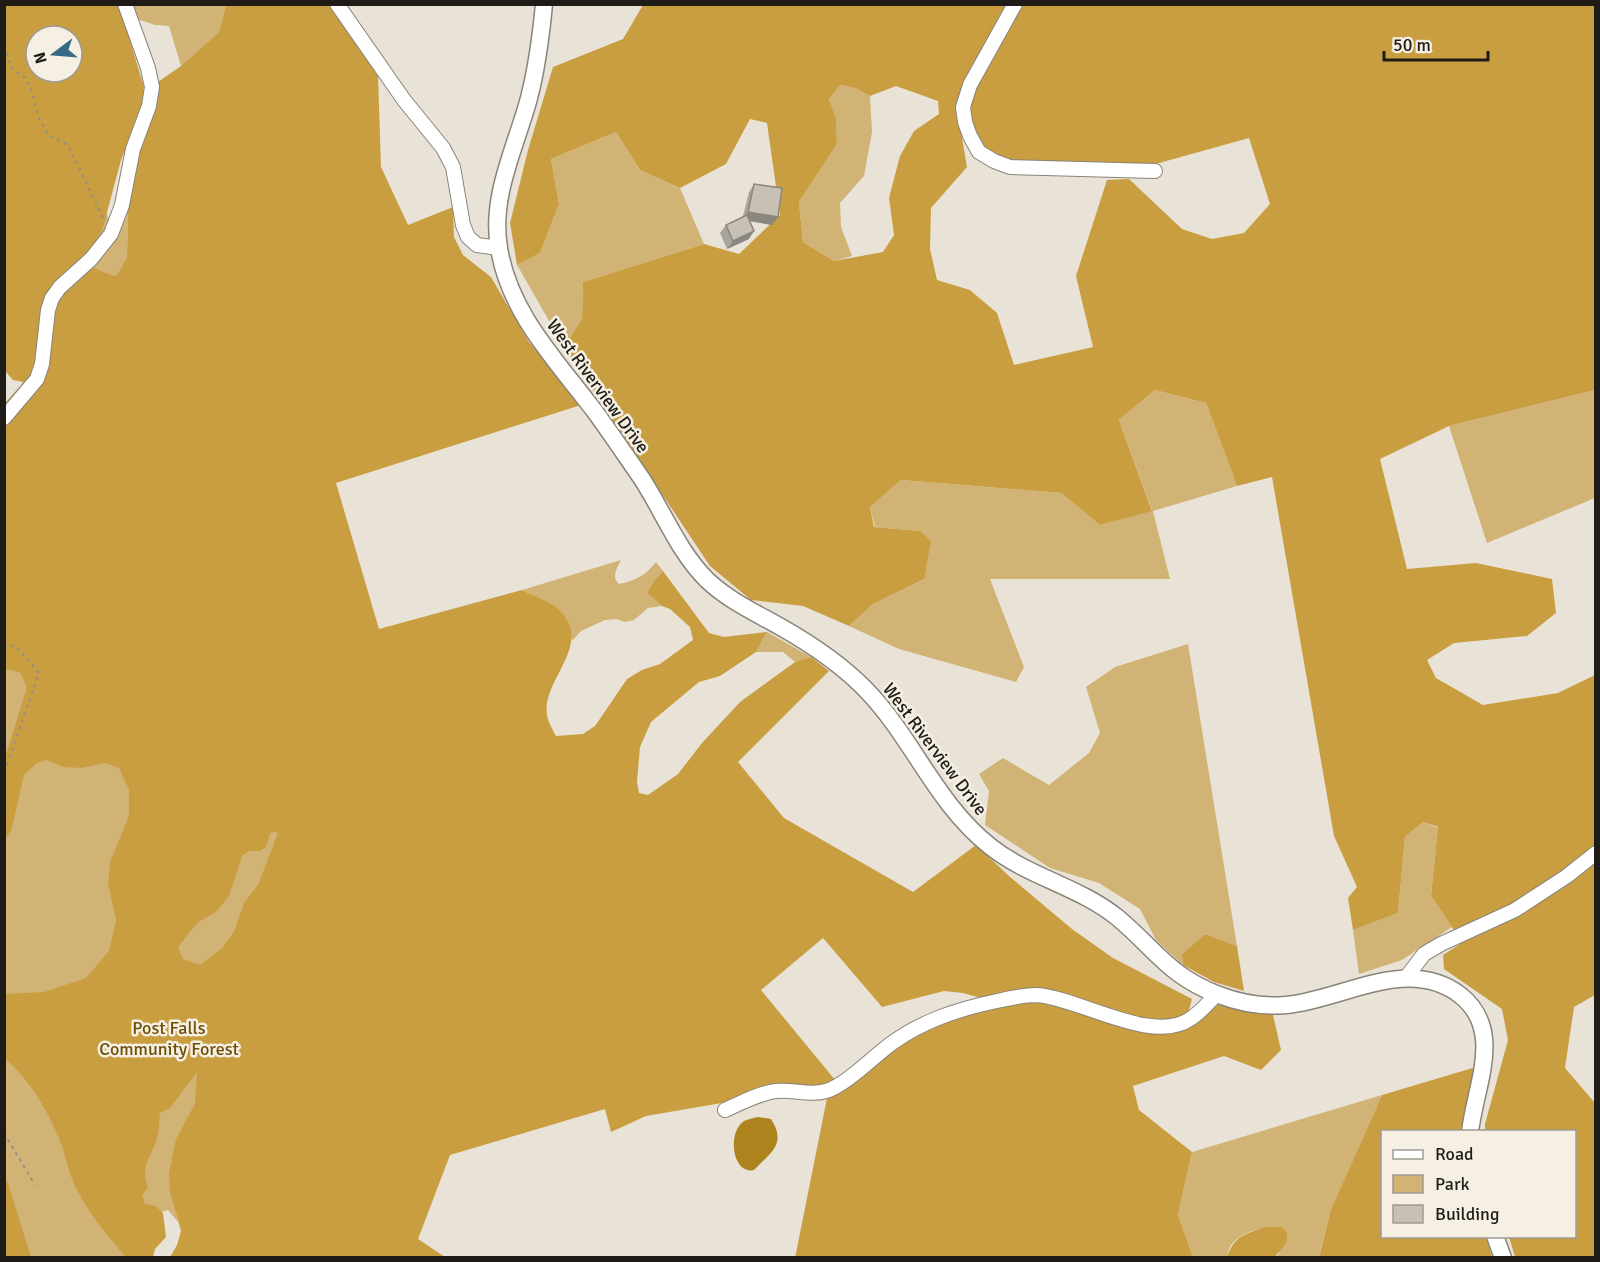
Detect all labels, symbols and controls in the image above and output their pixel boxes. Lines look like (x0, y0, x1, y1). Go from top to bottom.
north arrow (24, 24, 84, 84)
scale bar (1384, 24, 1488, 62)
text: 50 m (1393, 34, 1431, 56)
text: N (29, 50, 52, 66)
street label: West Riverview Drive (542, 315, 654, 457)
street label: West Riverview Drive (878, 678, 992, 820)
park label: Post Falls Community Forest (99, 1017, 239, 1060)
legend (1381, 1130, 1576, 1238)
text: Road (1435, 1143, 1474, 1165)
text: Park (1435, 1173, 1470, 1195)
text: Building (1435, 1203, 1499, 1225)

